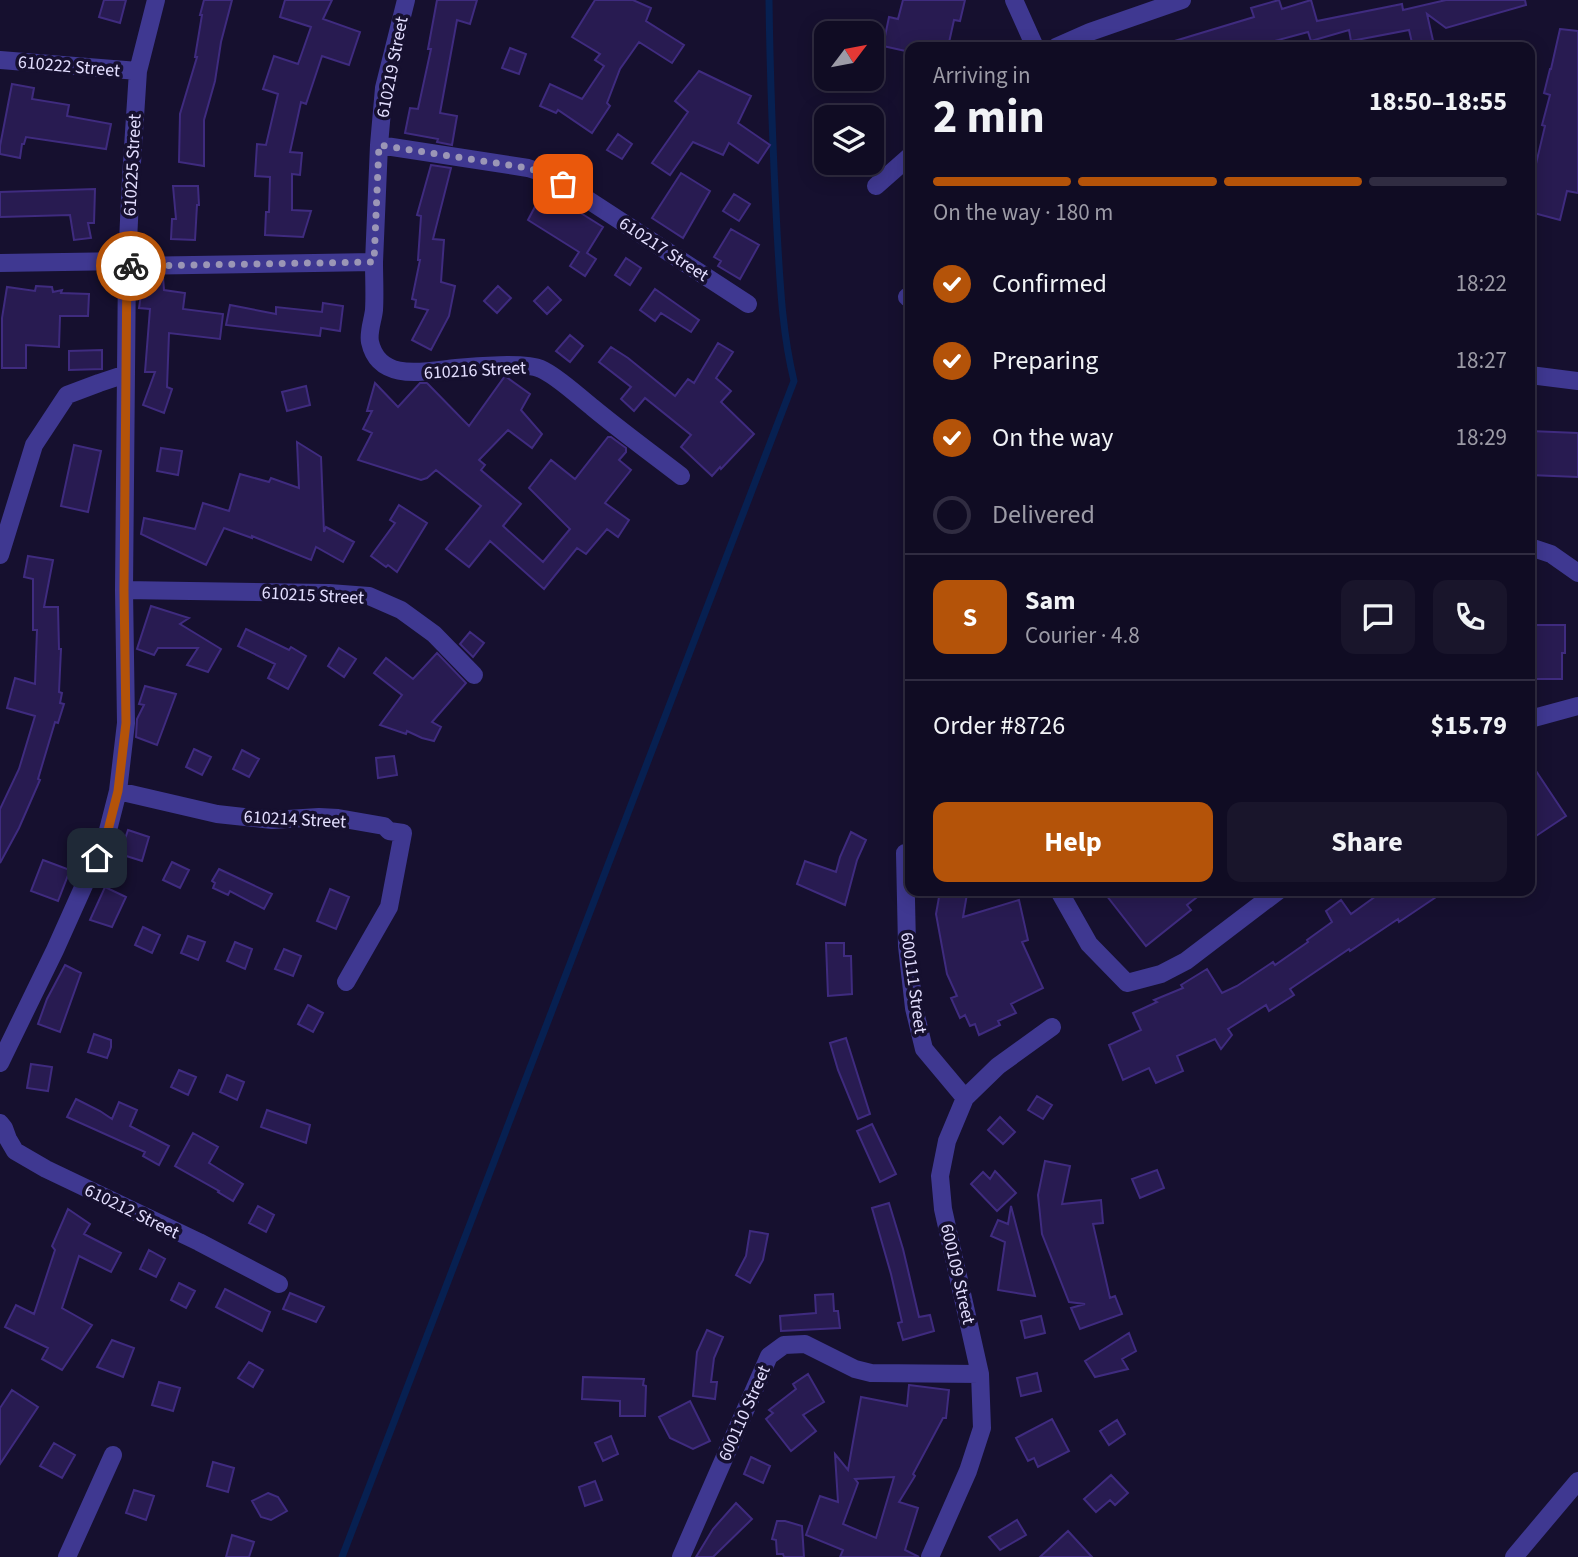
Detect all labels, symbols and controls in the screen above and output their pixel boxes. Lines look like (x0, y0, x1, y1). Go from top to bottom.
street label: 610219 Street (370, 14, 415, 120)
north arrow (814, 21, 884, 91)
map controls (814, 21, 884, 175)
street label: 610222 Street (17, 50, 121, 83)
text: Arriving in (933, 59, 1031, 92)
text: 18:50–18:55 (1369, 83, 1507, 120)
text: 2 min (933, 85, 1045, 150)
button: layers (814, 105, 884, 175)
street label: 610225 Street (117, 113, 148, 217)
pin (533, 154, 593, 214)
icon: bag (544, 165, 582, 203)
text: On the way · 180 m (933, 196, 1113, 229)
street label: 610217 Street (614, 211, 713, 288)
courier (96, 231, 166, 301)
icon: bike (112, 247, 150, 285)
icon: check (933, 265, 971, 303)
text: Confirmed (992, 265, 1107, 302)
text: 18:22 (1456, 267, 1507, 300)
icon: check (933, 342, 971, 380)
text: Preparing (992, 342, 1098, 379)
text: 18:27 (1456, 344, 1507, 377)
street label: 610216 Street (423, 355, 527, 386)
icon: check (933, 419, 971, 457)
text: On the way (992, 419, 1113, 456)
text: 18:29 (1456, 421, 1507, 454)
text: Delivered (992, 496, 1095, 533)
street label: 610215 Street (261, 580, 365, 611)
button: chat (1341, 580, 1415, 654)
button: phone (1433, 580, 1507, 654)
text: Sam (1025, 582, 1075, 619)
text: S (963, 599, 977, 636)
text: Courier · 4.8 (1025, 619, 1140, 652)
text: Order #8726 (933, 707, 1065, 744)
text: $15.79 (1431, 707, 1507, 744)
button: Help (933, 802, 1213, 882)
button: Share (1227, 802, 1507, 882)
street label: 610214 Street (243, 804, 347, 835)
pin (67, 828, 127, 888)
icon: home (78, 839, 116, 877)
street label: 600111 Street (894, 931, 933, 1035)
street label: 610212 Street (80, 1178, 183, 1245)
street label: 600109 Street (934, 1221, 981, 1327)
street label: 600110 Street (712, 1361, 777, 1465)

